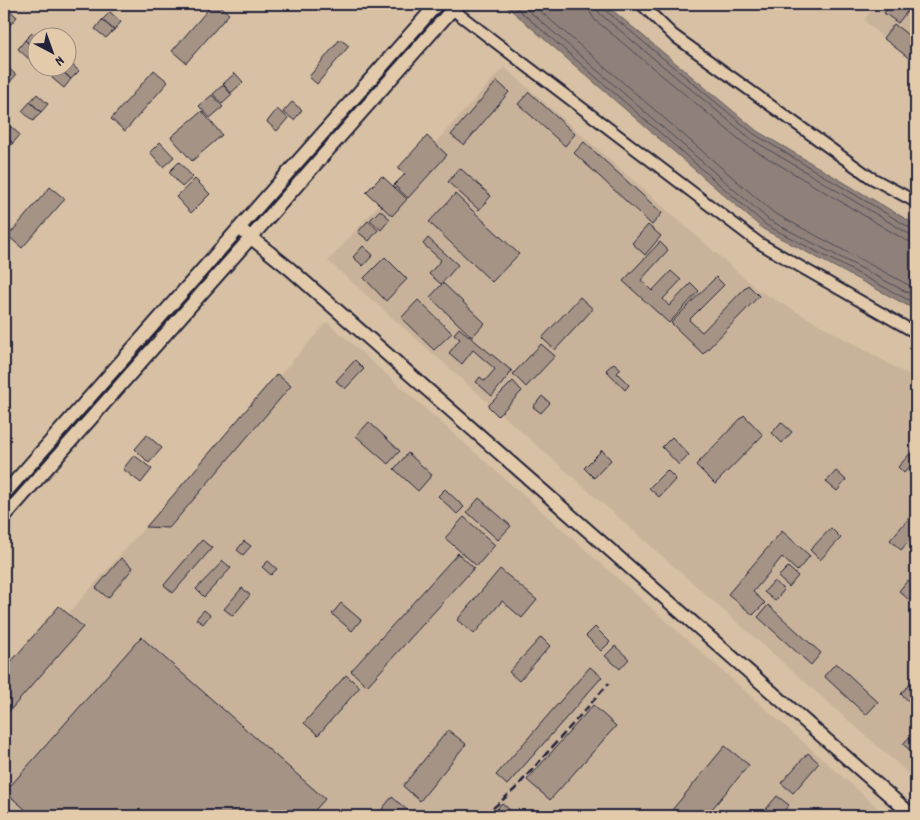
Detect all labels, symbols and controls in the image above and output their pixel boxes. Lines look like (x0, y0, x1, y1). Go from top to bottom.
north arrow (28, 28, 78, 78)
text: N (50, 50, 68, 70)

